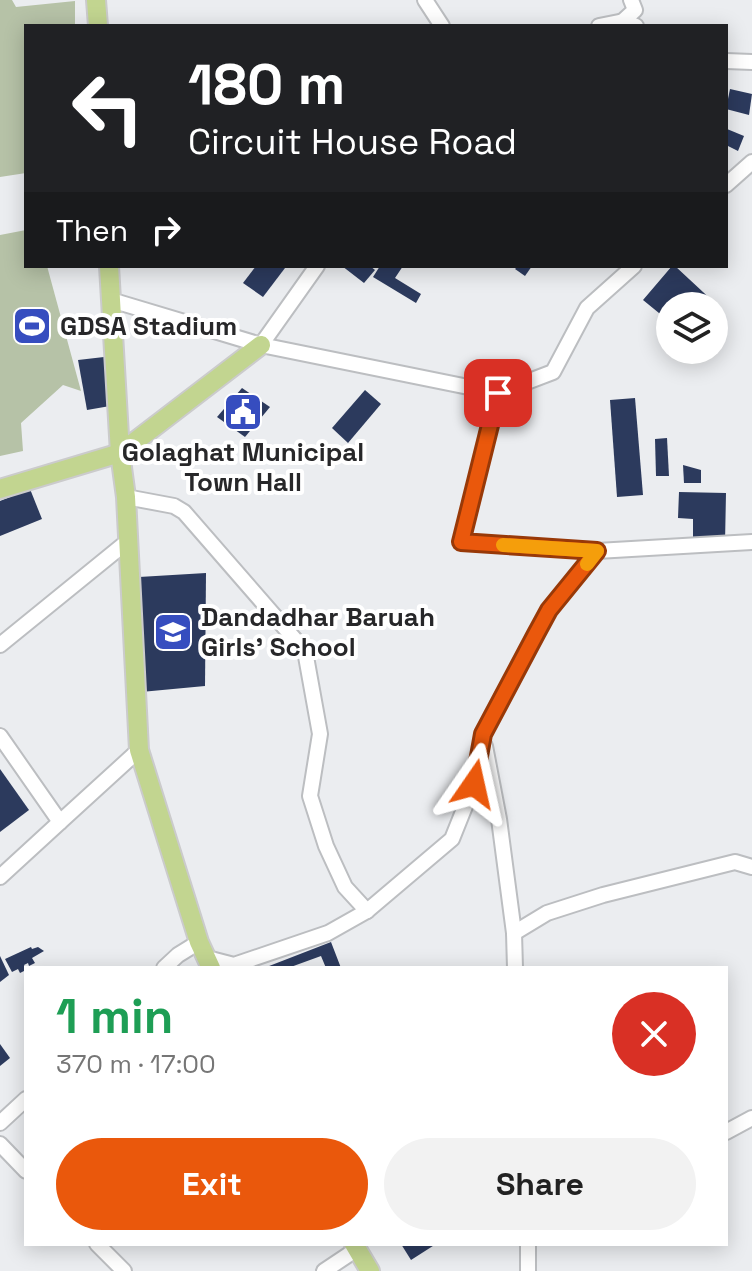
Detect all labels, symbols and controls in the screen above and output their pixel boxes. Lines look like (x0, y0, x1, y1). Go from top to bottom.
text: 180 m (188, 49, 345, 120)
icon: left (56, 56, 160, 160)
text: Circuit House Road (188, 119, 517, 165)
icon: right (144, 208, 188, 252)
text: Then (56, 211, 128, 250)
map controls (656, 292, 728, 364)
button: layers (656, 292, 728, 364)
sports icon: GDSA Stadium (11, 305, 53, 347)
place label: GDSA Stadium (60, 309, 237, 343)
pin (464, 359, 532, 427)
icon: arrive (476, 371, 520, 415)
public building icon: Golaghat Municipal Town Hall (222, 391, 264, 433)
place label: Golaghat Municipal Town Hall (122, 435, 364, 499)
place label: Dandadhar Baruah Girls' School (201, 600, 435, 664)
school or university icon: Dandadhar Baruah Girls' School (152, 611, 194, 653)
position arrow (432, 742, 516, 826)
text: 1 min (56, 986, 173, 1047)
button: close (612, 992, 696, 1076)
text: 370 m · 17:00 (56, 1047, 216, 1081)
button: Exit (56, 1138, 368, 1230)
button: Share (384, 1138, 696, 1230)

